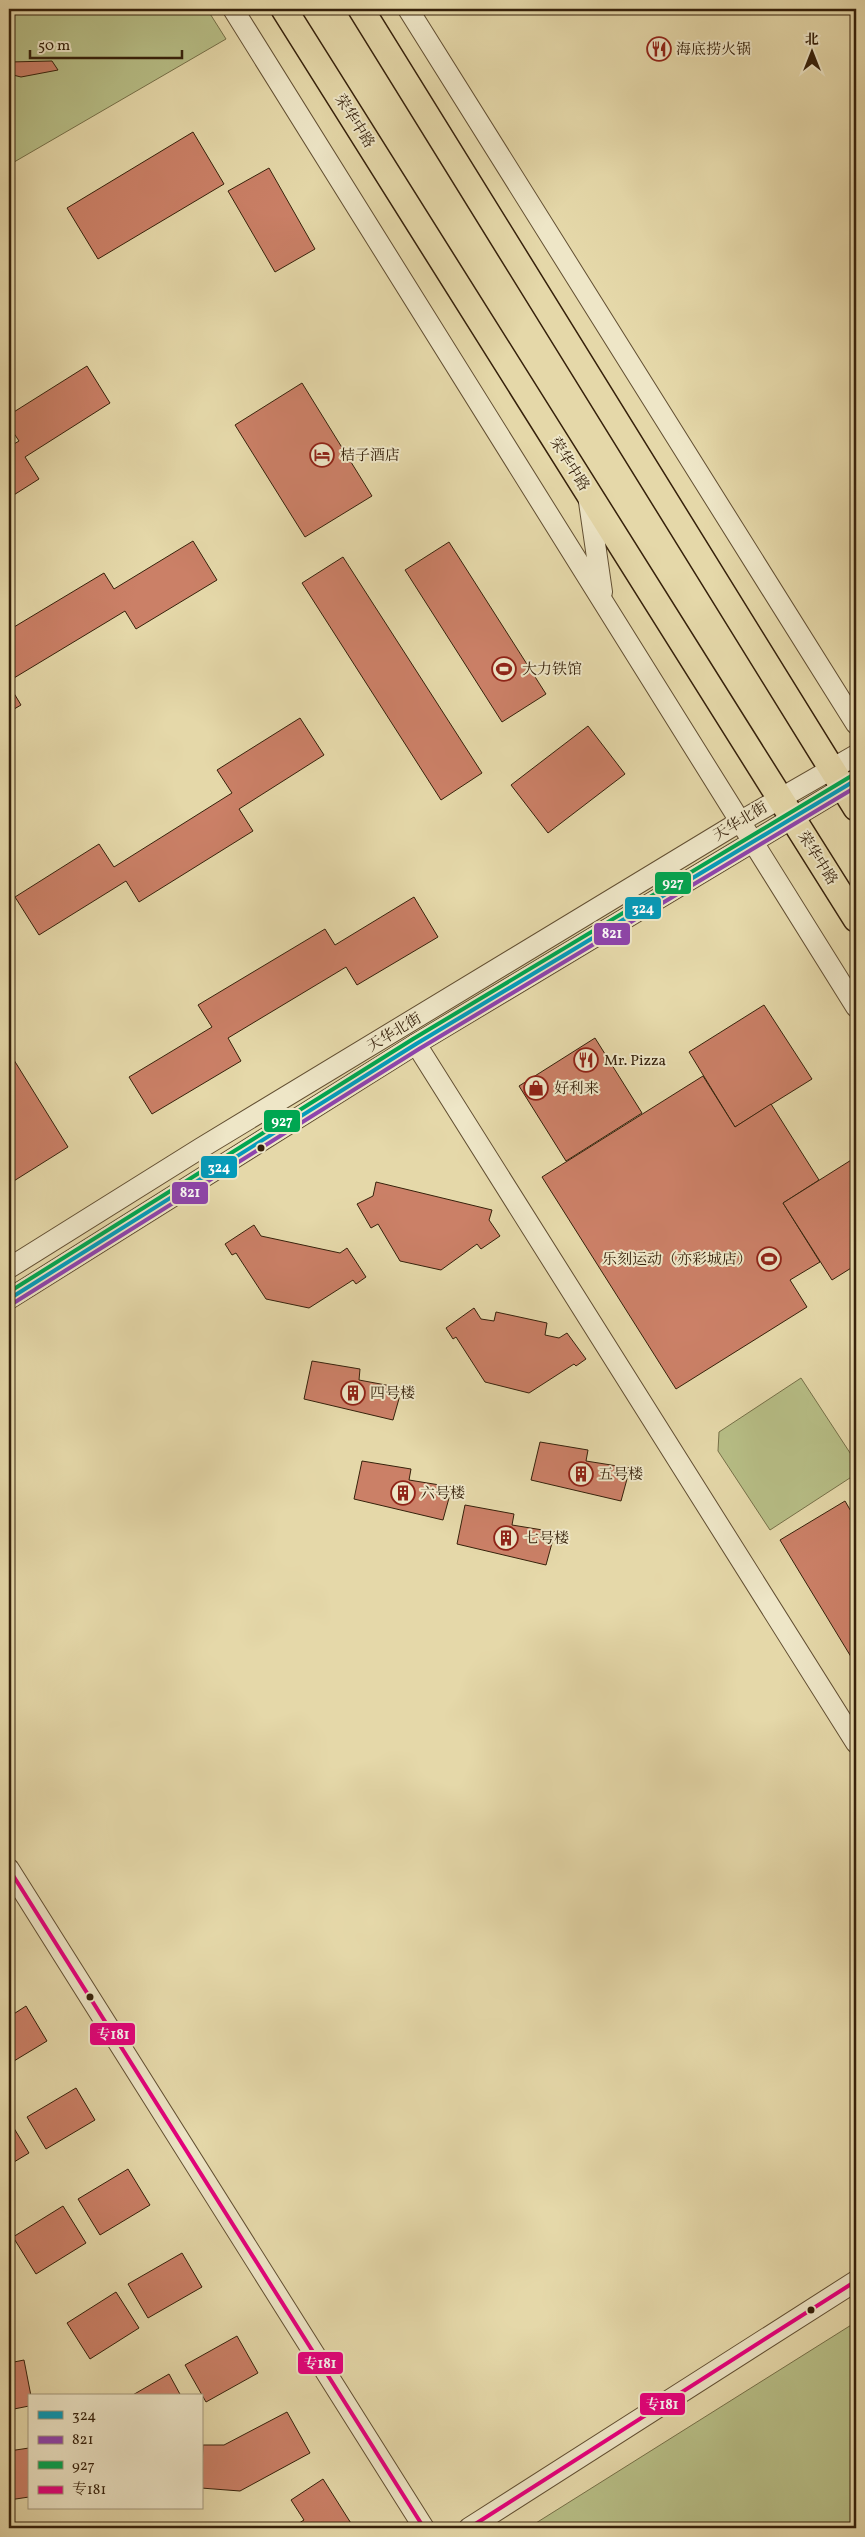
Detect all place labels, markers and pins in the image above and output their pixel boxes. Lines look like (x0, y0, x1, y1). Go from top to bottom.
restaurant icon: 海底捞火锅 (646, 36, 672, 62)
place label: 海底捞火锅 (676, 40, 751, 61)
hotel icon: 桔子酒店 (309, 442, 335, 468)
place label: 桔子酒店 (340, 446, 400, 467)
sports icon: 大力铁馆 (491, 656, 517, 682)
place label: 大力铁馆 (522, 660, 582, 681)
restaurant icon: Mr. Pizza (573, 1047, 599, 1073)
place label: Mr. Pizza (604, 1051, 666, 1072)
shop icon: 好利来 (523, 1075, 549, 1101)
place label: 好利来 (554, 1079, 599, 1100)
unlabelled marker (256, 1143, 266, 1153)
sports icon: 乐刻运动（亦彩城店） (756, 1246, 782, 1272)
place label: 乐刻运动（亦彩城店） (602, 1250, 752, 1271)
building icon: 四号楼 (340, 1380, 366, 1406)
place label: 四号楼 (370, 1384, 415, 1405)
building icon: 五号楼 (568, 1461, 594, 1487)
place label: 五号楼 (598, 1465, 643, 1486)
building icon: 六号楼 (390, 1480, 416, 1506)
place label: 六号楼 (420, 1484, 465, 1505)
building icon: 七号楼 (493, 1525, 519, 1551)
place label: 七号楼 (524, 1529, 569, 1550)
unlabelled marker (85, 1992, 95, 2002)
unlabelled marker (806, 2305, 816, 2315)

